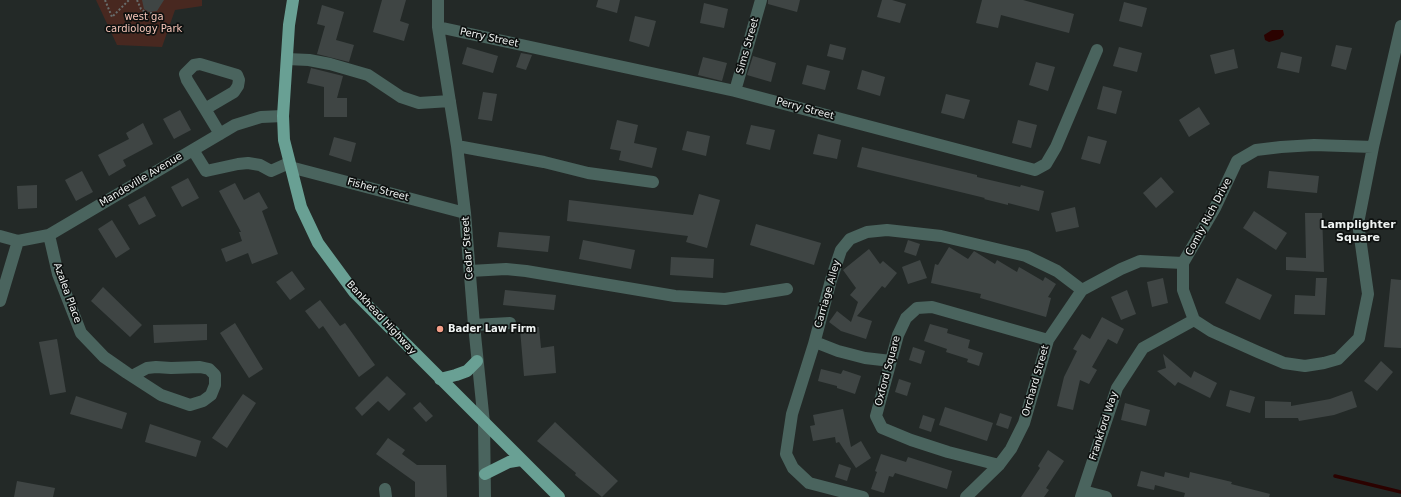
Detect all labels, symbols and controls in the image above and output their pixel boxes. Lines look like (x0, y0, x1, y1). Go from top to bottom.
park label: west ga cardiology Park (106, 11, 182, 34)
street label: Sims Street (734, 17, 762, 75)
street label: Perry Street (459, 26, 519, 50)
street label: Perry Street (775, 96, 835, 122)
street label: Mandeville Avenue (97, 151, 185, 209)
street label: Fisher Street (346, 176, 410, 204)
street label: Comly Rich Drive (1183, 176, 1235, 258)
street label: Cedar Street (460, 216, 476, 280)
district label: Lamplighter Square (1320, 218, 1396, 244)
street label: Carriage Alley (813, 259, 843, 329)
street label: Azalea Place (51, 261, 83, 325)
street label: Bankhead Highway (344, 279, 418, 357)
place label: Bader Law Firm (448, 323, 536, 335)
marker: Bader Law Firm (435, 324, 445, 334)
street label: Oxford Square (873, 335, 903, 407)
street label: Orchard Street (1020, 344, 1052, 418)
street label: Frankford Way (1087, 390, 1121, 462)

